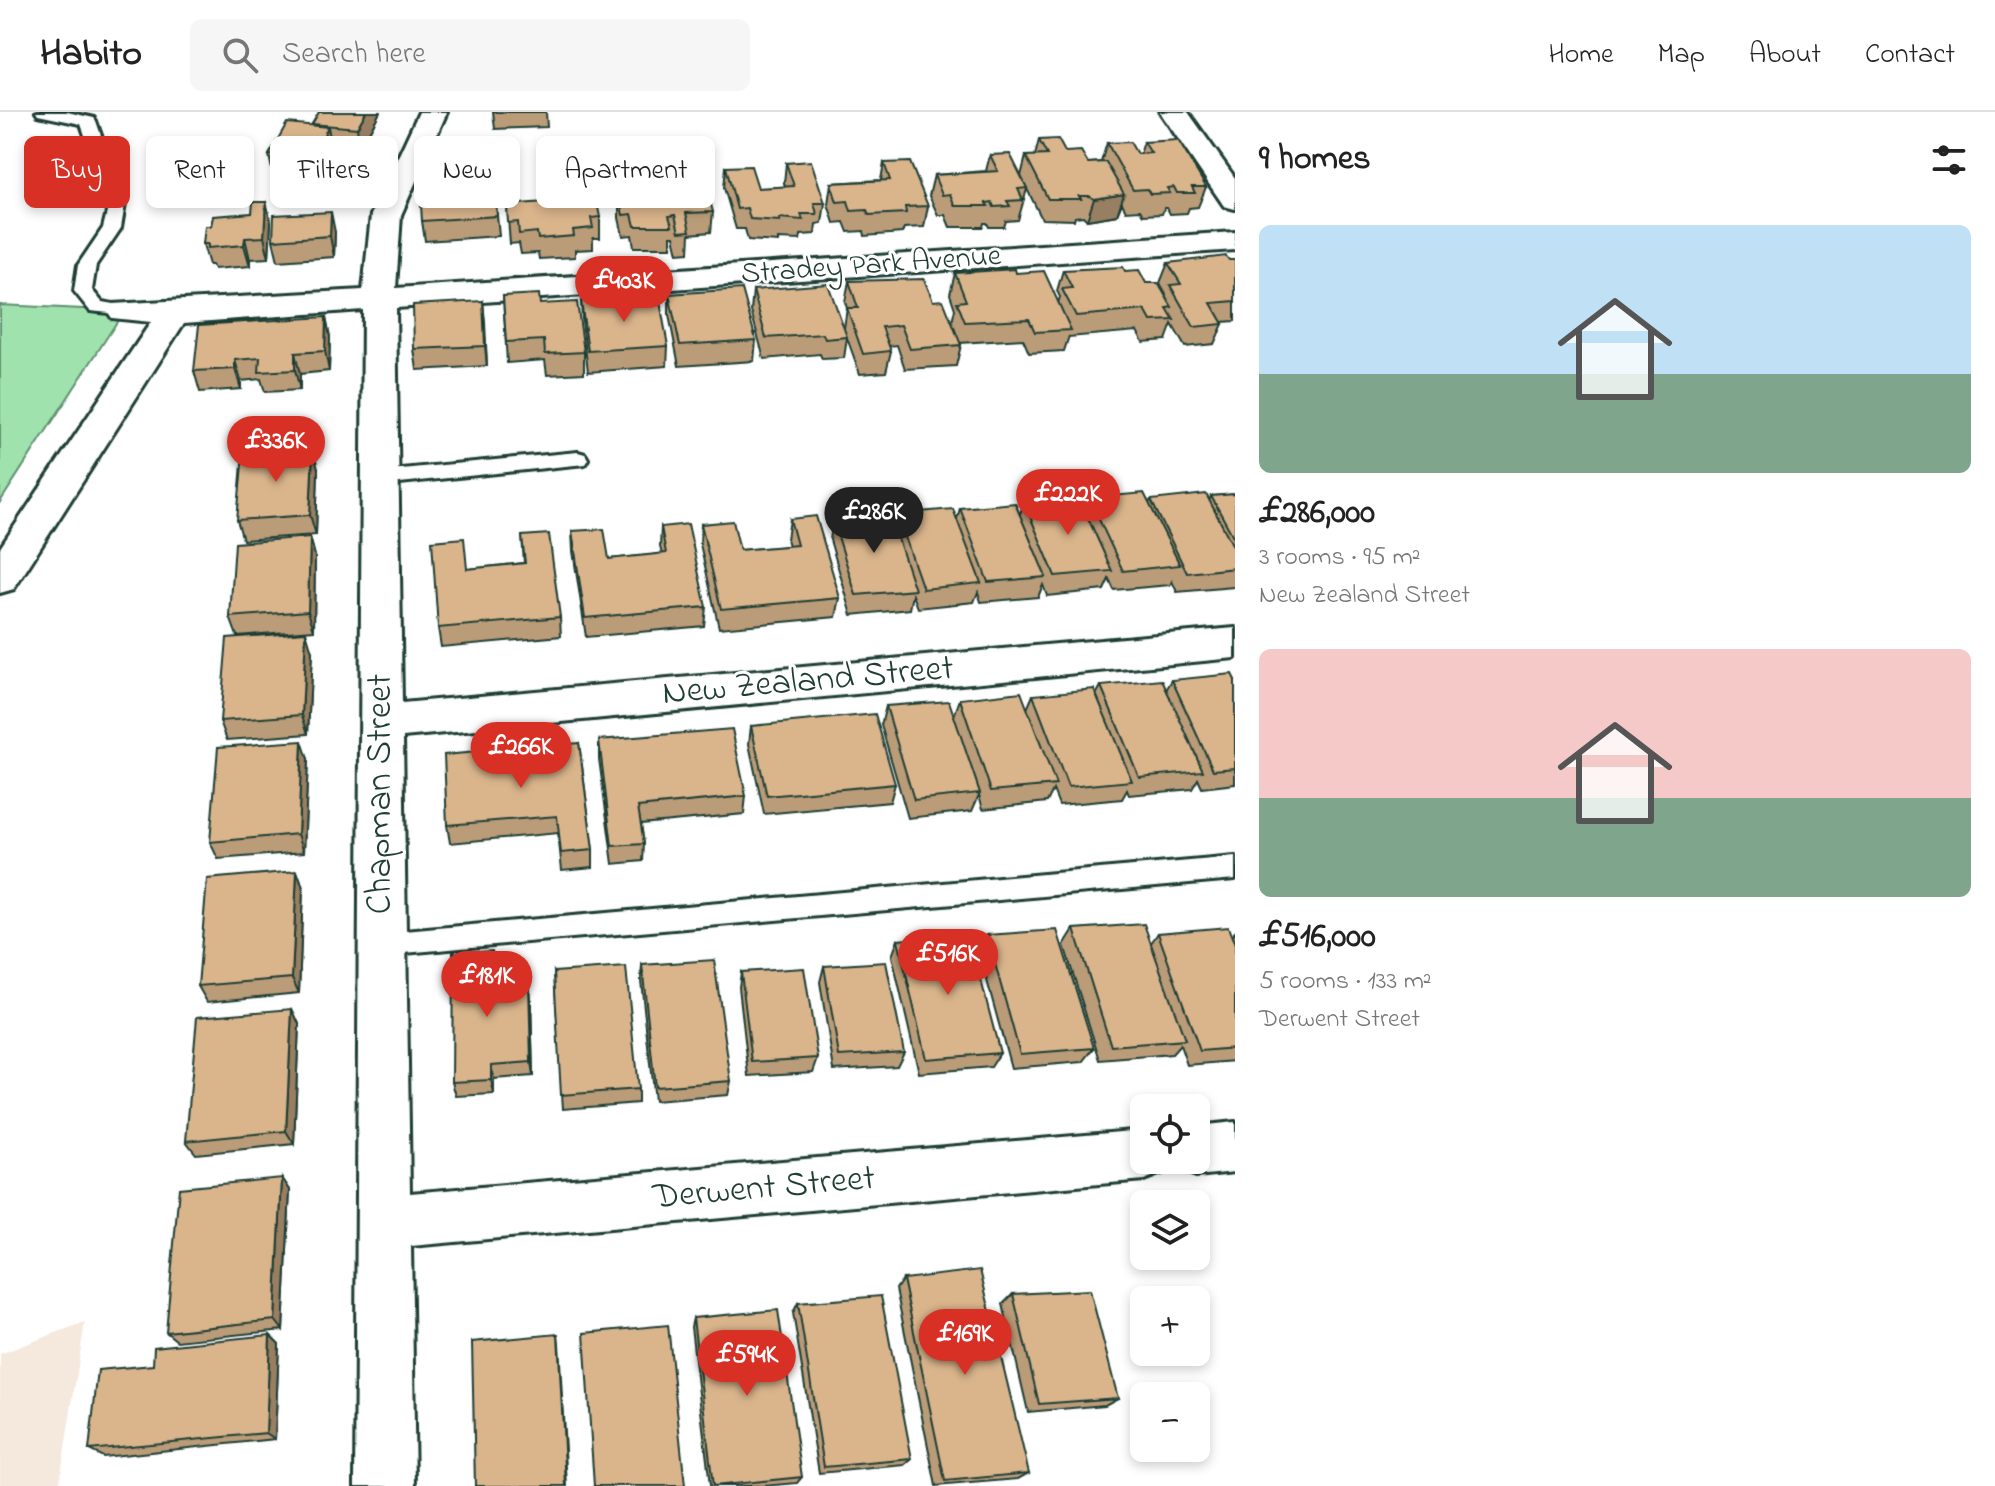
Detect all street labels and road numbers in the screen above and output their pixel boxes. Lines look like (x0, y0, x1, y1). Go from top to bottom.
street label: Stradey Park Avenue (739, 235, 1003, 297)
street label: New Zealand Street (660, 643, 956, 721)
street label: Chapman Street (355, 674, 408, 914)
street label: Derwent Street (650, 1153, 877, 1225)

